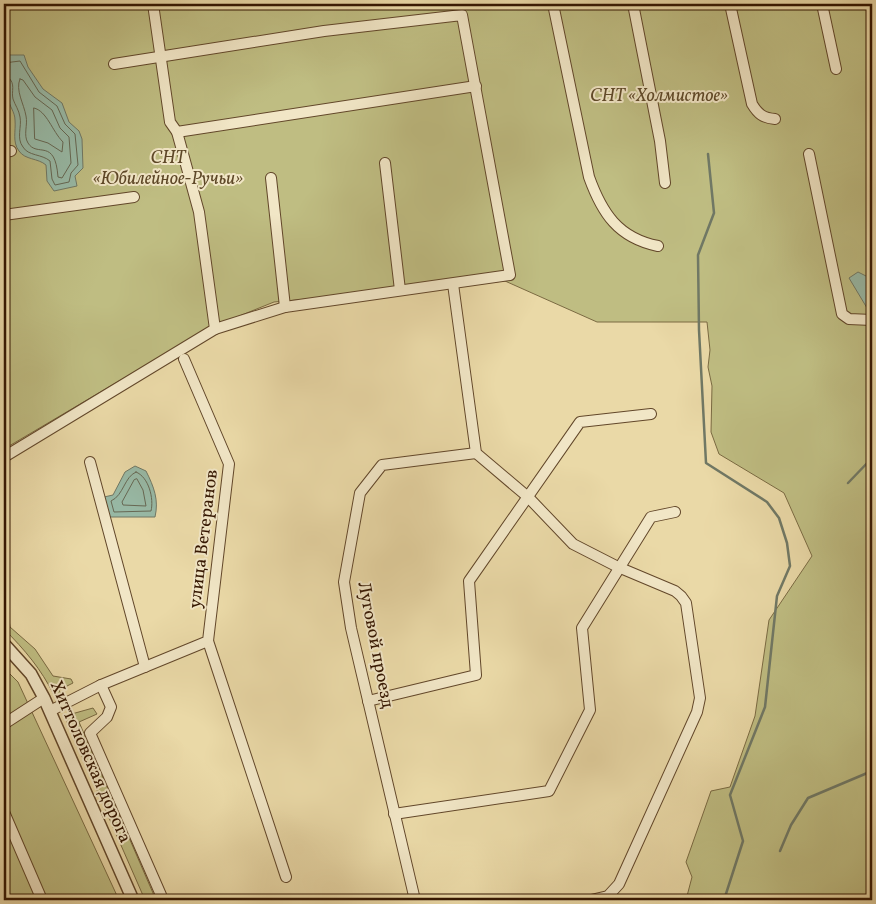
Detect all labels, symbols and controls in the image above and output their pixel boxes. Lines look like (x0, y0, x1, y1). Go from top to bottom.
park label: СНТ «Холмистое» (590, 84, 728, 109)
park label: СНТ «Юбилейное-Ручьи» (93, 146, 243, 192)
street label: улица Ветеранов (183, 468, 225, 610)
street label: Луговой проезд (350, 579, 400, 711)
street label: Хиттоловская дорога (43, 677, 137, 847)

